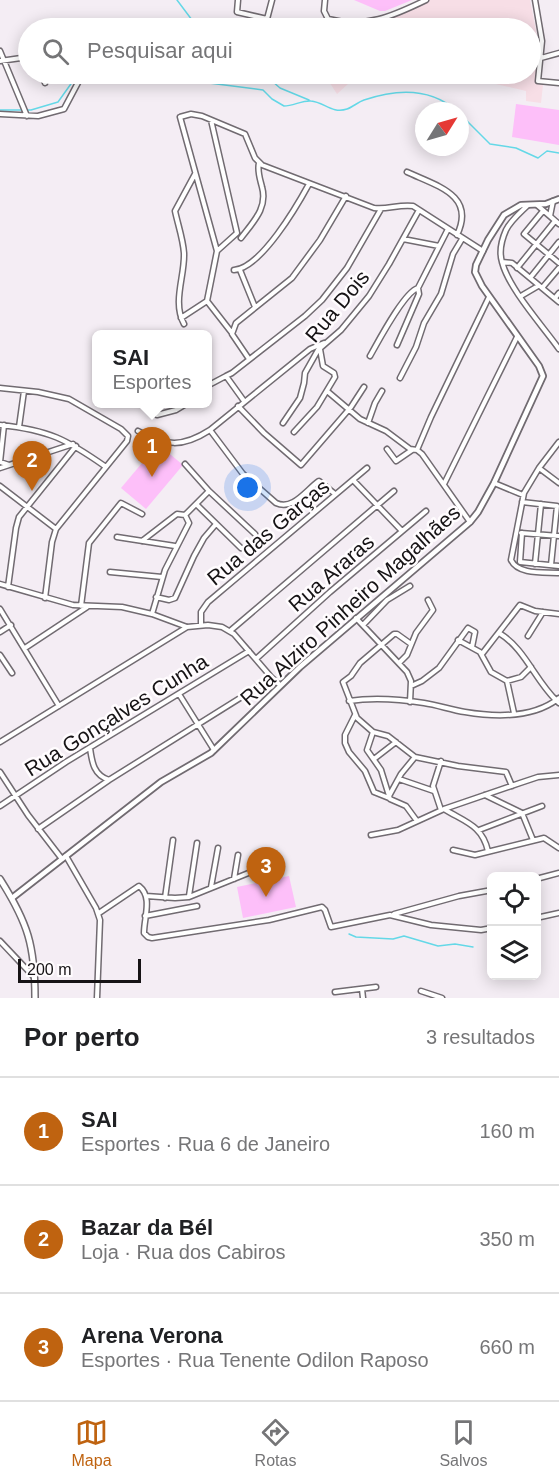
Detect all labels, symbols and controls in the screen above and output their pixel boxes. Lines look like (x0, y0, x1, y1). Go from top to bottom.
search box (18, 18, 541, 84)
icon: search (39, 35, 72, 68)
text: Pesquisar aqui (87, 38, 233, 63)
north arrow (415, 102, 469, 156)
street label: Rua Dois (300, 266, 374, 346)
popup (92, 330, 212, 408)
text: SAI (113, 345, 149, 370)
text: Esportes (113, 371, 191, 393)
pin: 1 (132, 428, 172, 477)
pin: 2 (12, 442, 51, 491)
your location (233, 473, 262, 502)
street label: Rua das Garças (202, 474, 334, 590)
street label: Rua Alziro Pinheiro Magalhães (236, 500, 464, 710)
street label: Rua Araras (284, 530, 378, 616)
street label: Rua Gonçalves Cunha (20, 649, 212, 781)
pin: 3 (246, 848, 286, 897)
map controls (487, 872, 541, 980)
button: locate (487, 872, 541, 926)
button: layers (487, 926, 541, 980)
scale bar (18, 956, 141, 984)
text: 200 m (27, 961, 71, 978)
text: Por perto (24, 1022, 140, 1052)
text: 3 resultados (426, 1026, 535, 1048)
text: SAI (81, 1107, 118, 1132)
text: 1 (38, 1120, 49, 1142)
text: 160 m (479, 1120, 535, 1142)
text: Esportes · Rua 6 de Janeiro (81, 1133, 330, 1155)
text: Bazar da Bél (81, 1215, 213, 1240)
text: 2 (38, 1228, 49, 1250)
text: 350 m (479, 1228, 535, 1250)
text: Loja · Rua dos Cabiros (81, 1241, 286, 1263)
text: Arena Verona (81, 1323, 223, 1348)
text: 3 (38, 1336, 49, 1358)
text: 660 m (479, 1336, 535, 1358)
text: Esportes · Rua Tenente Odilon Raposo (81, 1349, 429, 1371)
tab: Mapa (72, 1416, 112, 1470)
tab: Rotas (255, 1416, 296, 1470)
tab: Salvos (439, 1416, 487, 1470)

